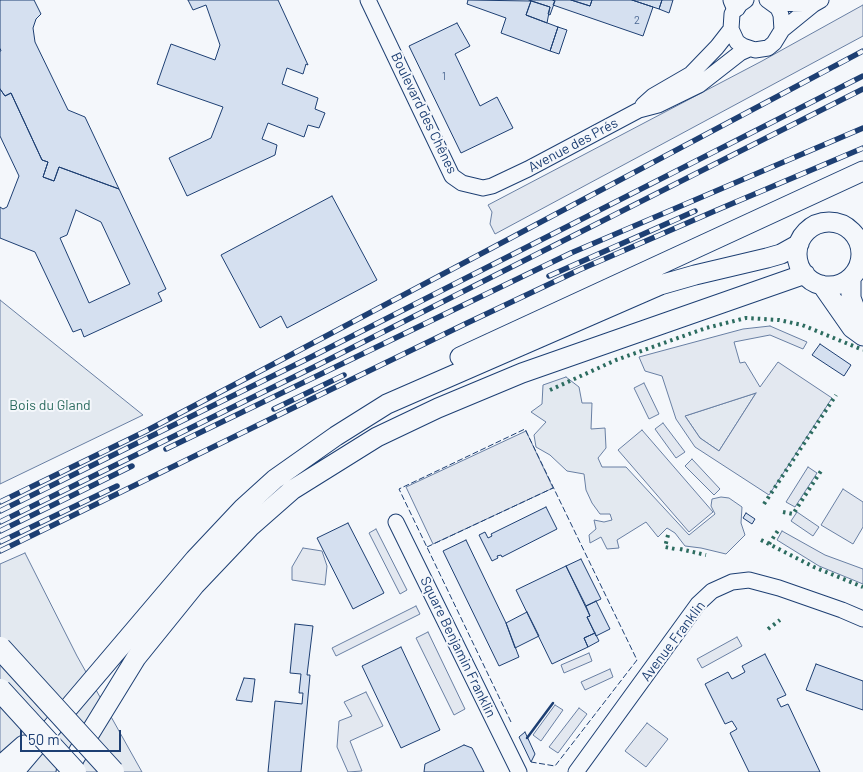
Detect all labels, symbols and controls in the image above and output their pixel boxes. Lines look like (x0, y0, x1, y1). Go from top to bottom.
house number: 2 (634, 13, 640, 27)
street label: Boulevard des Chênes (387, 50, 461, 176)
house number: 1 (442, 69, 446, 83)
street label: Avenue des Prés (525, 114, 621, 176)
park label: Bois du Gland (9, 397, 91, 413)
street label: Square Benjamin Franklin (417, 574, 499, 720)
street label: Avenue Franklin (637, 598, 709, 684)
scale bar (22, 720, 124, 752)
text: 50 m (28, 730, 60, 748)

